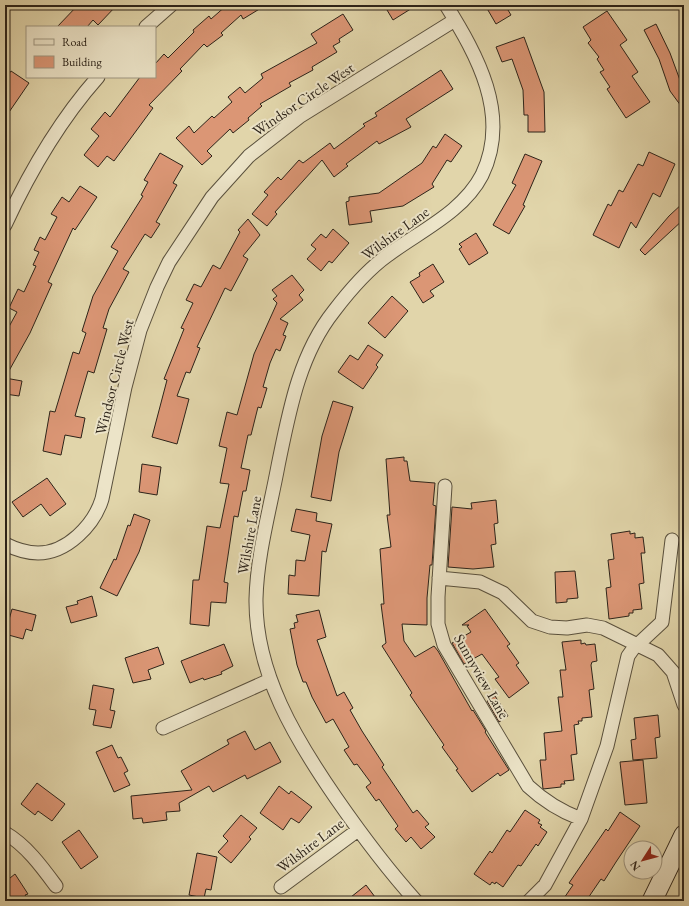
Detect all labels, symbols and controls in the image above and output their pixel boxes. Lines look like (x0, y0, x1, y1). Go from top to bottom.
legend (26, 26, 156, 78)
text: Road (62, 34, 88, 50)
text: Building (62, 54, 103, 70)
street label: Windsor Circle West (249, 58, 358, 140)
street label: Wilshire Lane (357, 202, 433, 264)
street label: Windsor Circle West (90, 317, 138, 437)
street label: Wilshire Lane (233, 494, 265, 576)
street label: Sunnyview Lane (450, 630, 514, 722)
street label: Wilshire Lane (273, 813, 348, 876)
north arrow (623, 840, 663, 880)
text: N (627, 858, 643, 874)

